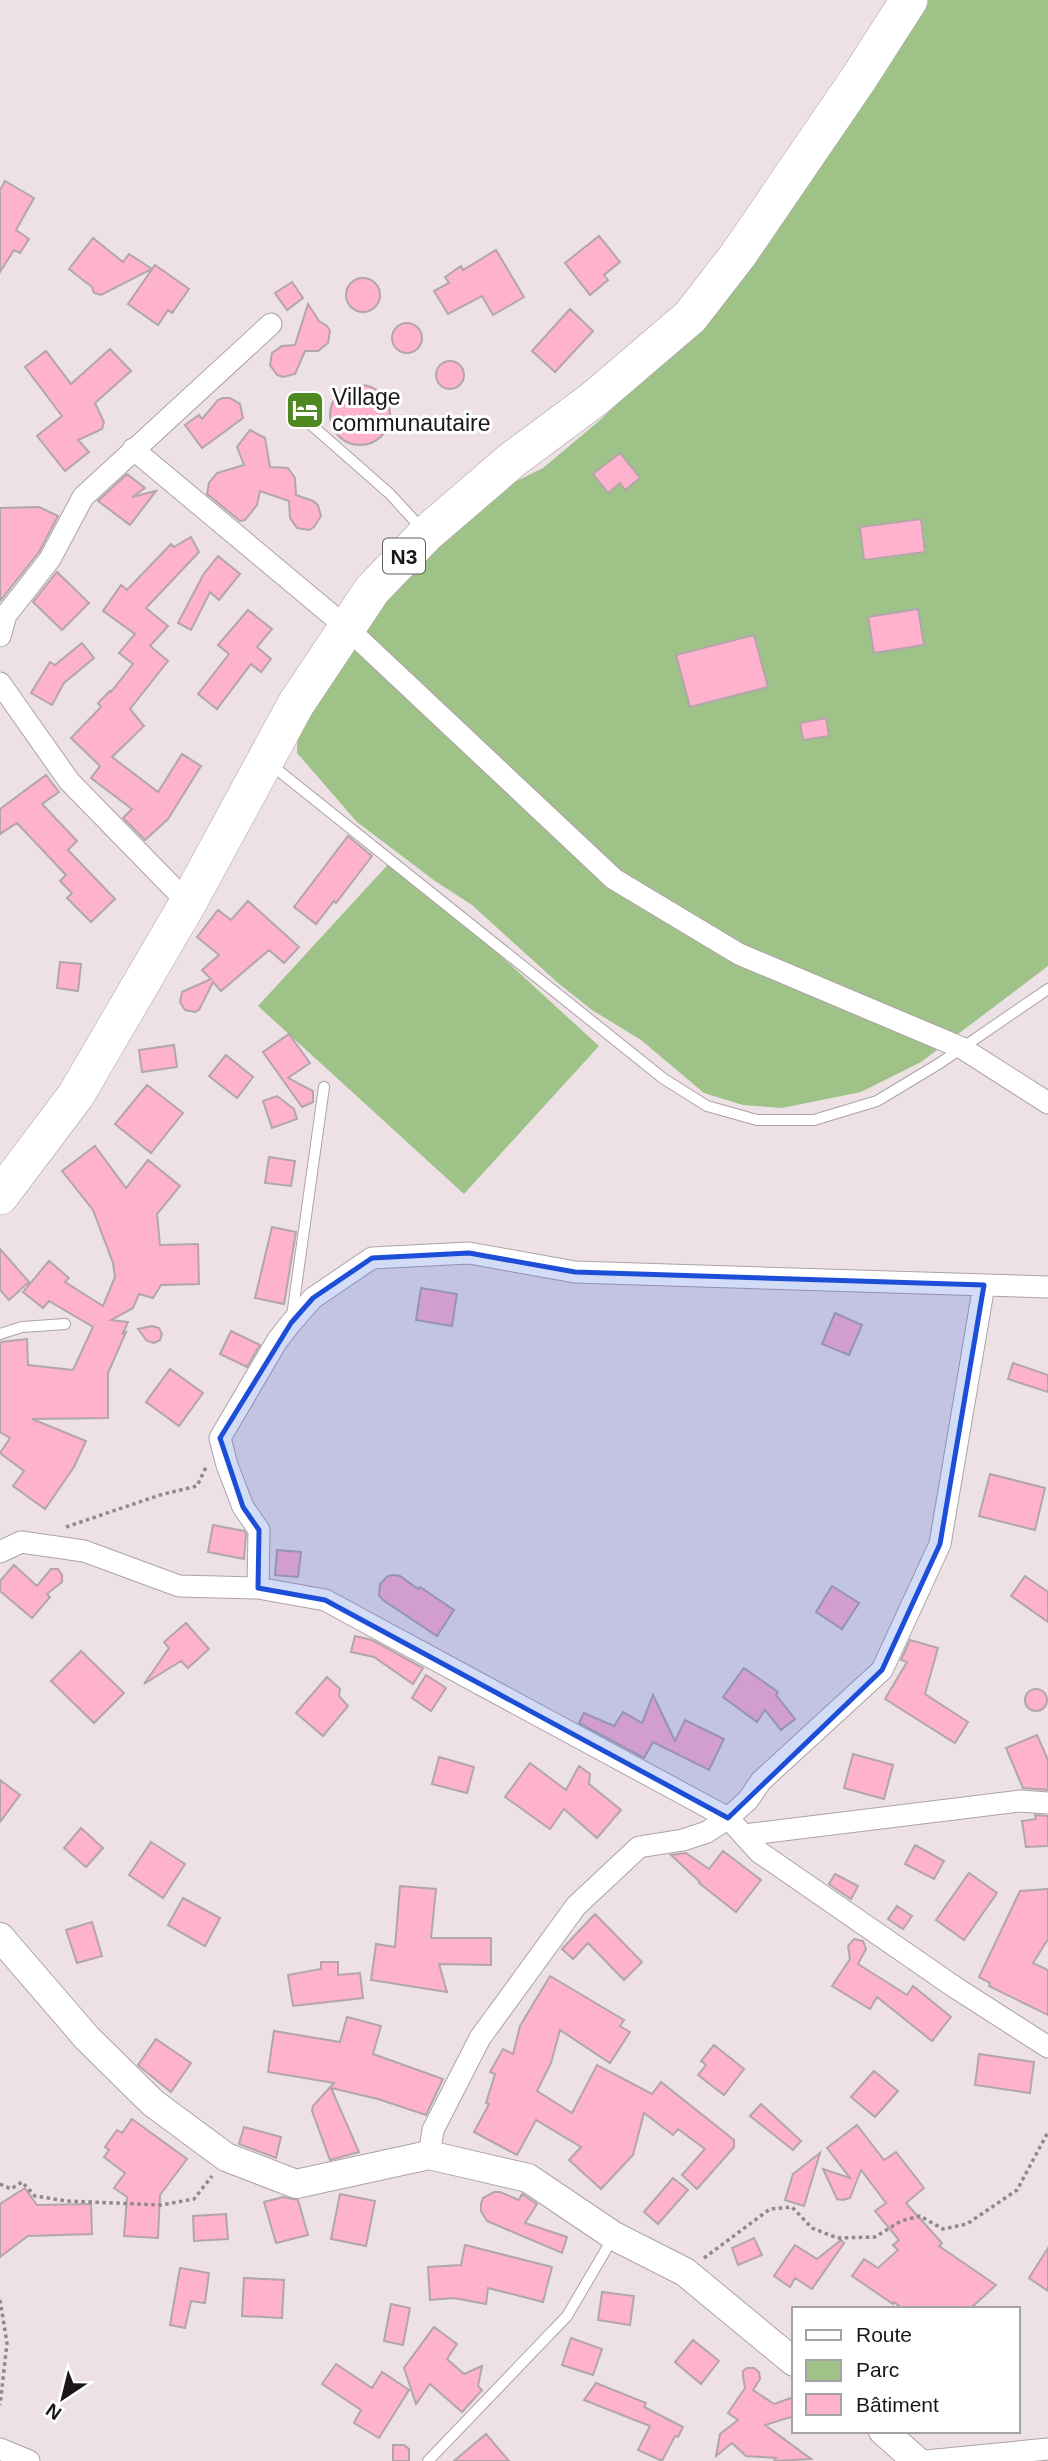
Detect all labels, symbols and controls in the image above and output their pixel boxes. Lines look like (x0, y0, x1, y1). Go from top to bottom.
place label: Village communautaire (332, 384, 491, 436)
hotel icon: Village communautaire (284, 389, 326, 431)
road number: N3 (383, 538, 425, 574)
legend (792, 2307, 1020, 2433)
text: Route (856, 2323, 912, 2346)
text: Parc (856, 2358, 899, 2381)
north arrow (28, 2363, 98, 2433)
text: Bâtiment (856, 2393, 939, 2416)
text: N (42, 2399, 65, 2424)

